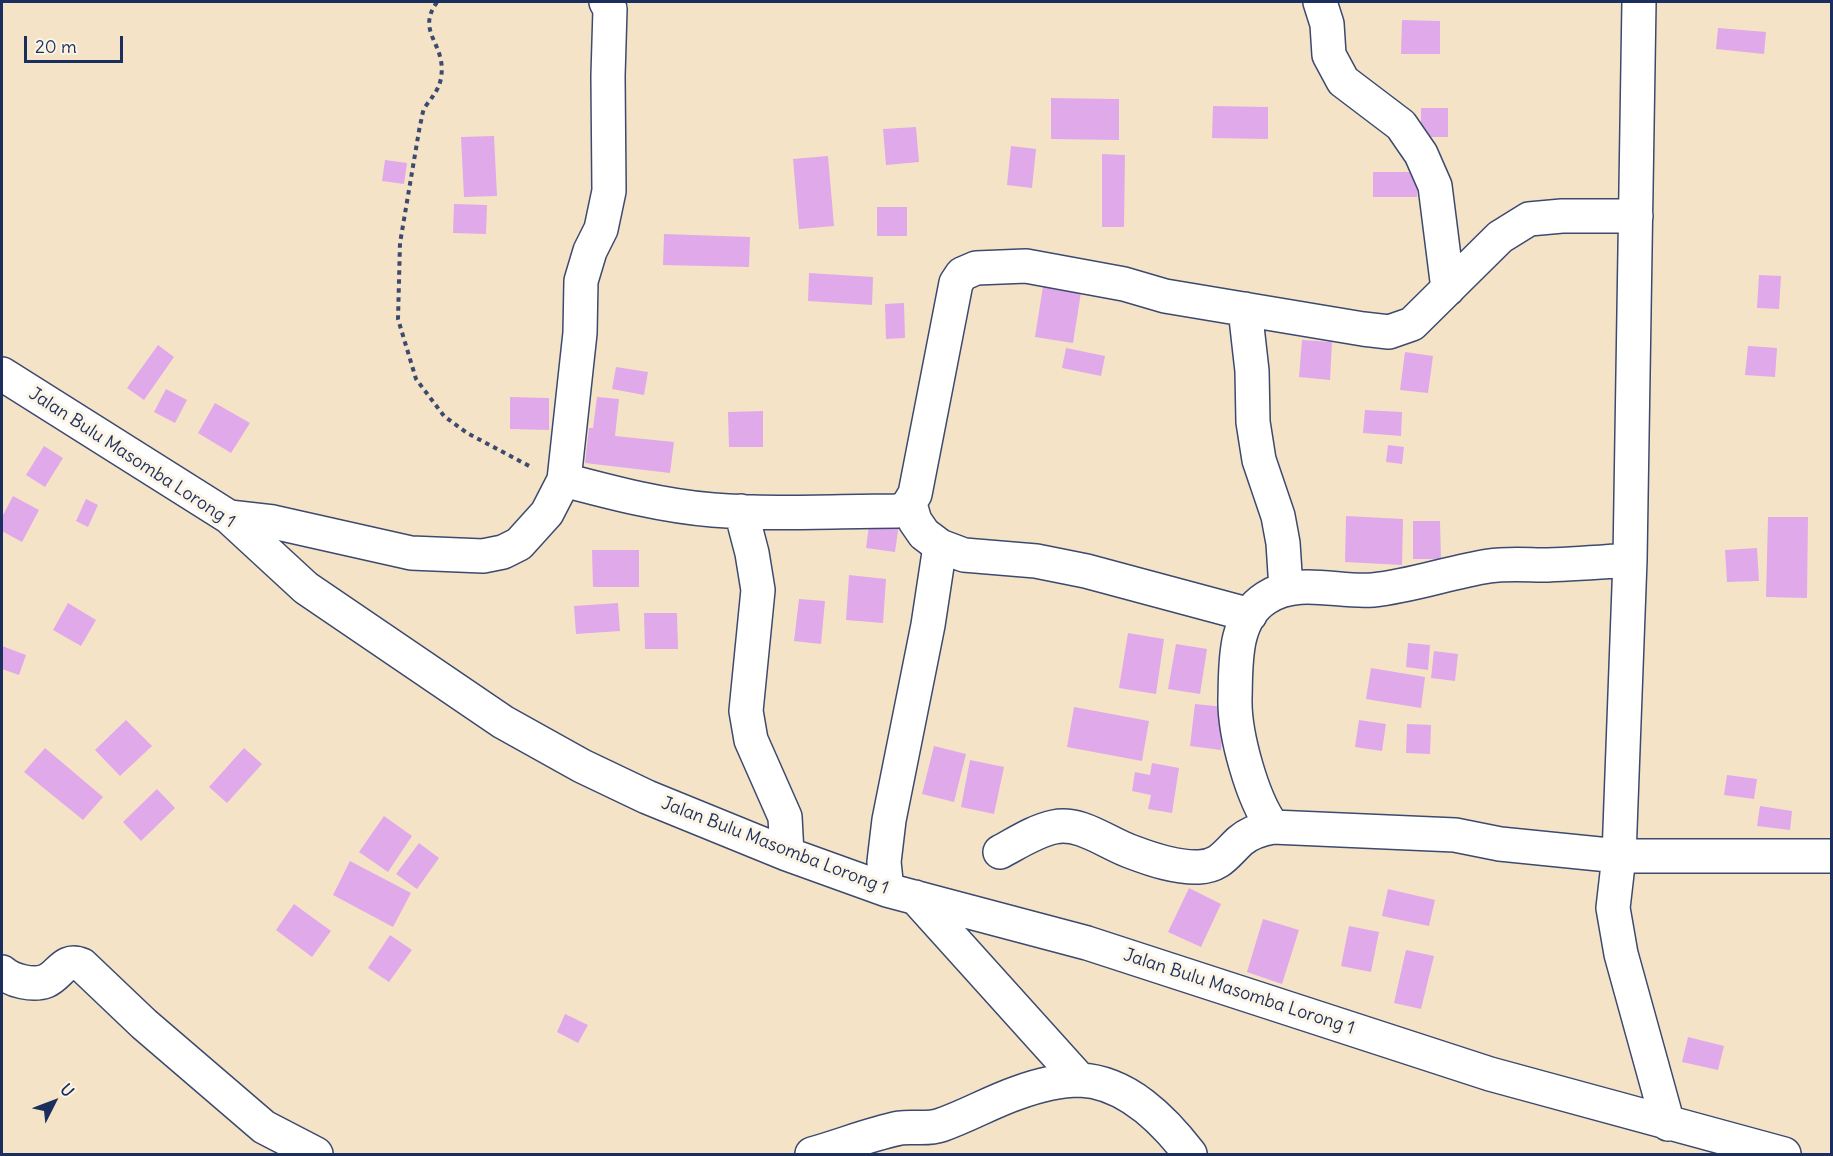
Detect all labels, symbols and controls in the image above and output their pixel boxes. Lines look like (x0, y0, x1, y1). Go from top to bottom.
scale bar (27, 24, 126, 62)
text: 20 m (35, 35, 77, 58)
street label: Jalan Bulu Masomba Lorong 1 (25, 383, 239, 533)
street label: Jalan Bulu Masomba Lorong 1 (658, 793, 892, 899)
street label: Jalan Bulu Masomba Lorong 1 (1121, 944, 1357, 1040)
north arrow (24, 1072, 84, 1132)
text: U (56, 1079, 78, 1101)

